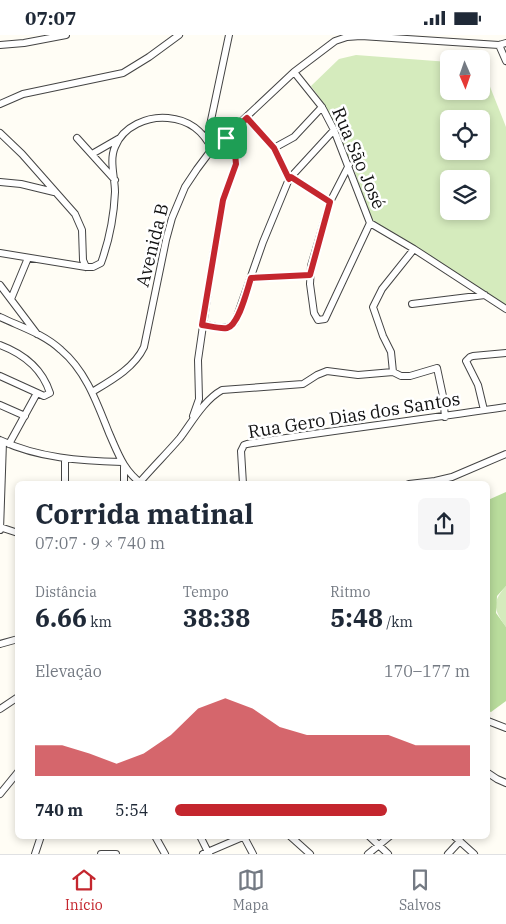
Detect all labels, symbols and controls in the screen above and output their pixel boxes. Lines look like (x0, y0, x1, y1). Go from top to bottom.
text: 07:07 (25, 6, 76, 30)
north arrow (440, 50, 490, 100)
map controls (440, 50, 490, 220)
street label: Rua São José (327, 104, 391, 212)
button: locate (440, 110, 490, 160)
pin (205, 117, 247, 159)
icon: arrive (212, 124, 240, 152)
button: layers (440, 170, 490, 220)
street label: Avenida B (131, 201, 173, 289)
street label: Rua Gero Dias dos Santos (246, 387, 462, 443)
text: Corrida matinal (35, 495, 254, 532)
button: share (418, 498, 470, 550)
text: 07:07 · 9 × 740 m (35, 533, 165, 553)
text: Distância (35, 583, 97, 601)
text: Tempo (183, 583, 229, 601)
text: Ritmo (330, 583, 370, 601)
text: 6.66 (35, 601, 87, 634)
text: 38:38 (183, 601, 250, 634)
text: 5:48 (330, 601, 383, 634)
text: km (87, 613, 112, 631)
text: /km (383, 613, 413, 631)
text: Elevação (35, 661, 102, 681)
text: 170–177 m (384, 661, 470, 681)
text: 740 m (35, 800, 83, 820)
text: 5:54 (115, 800, 148, 820)
tab: Início (65, 866, 103, 914)
tab: Mapa (233, 866, 269, 914)
tab: Salvos (399, 866, 441, 914)

